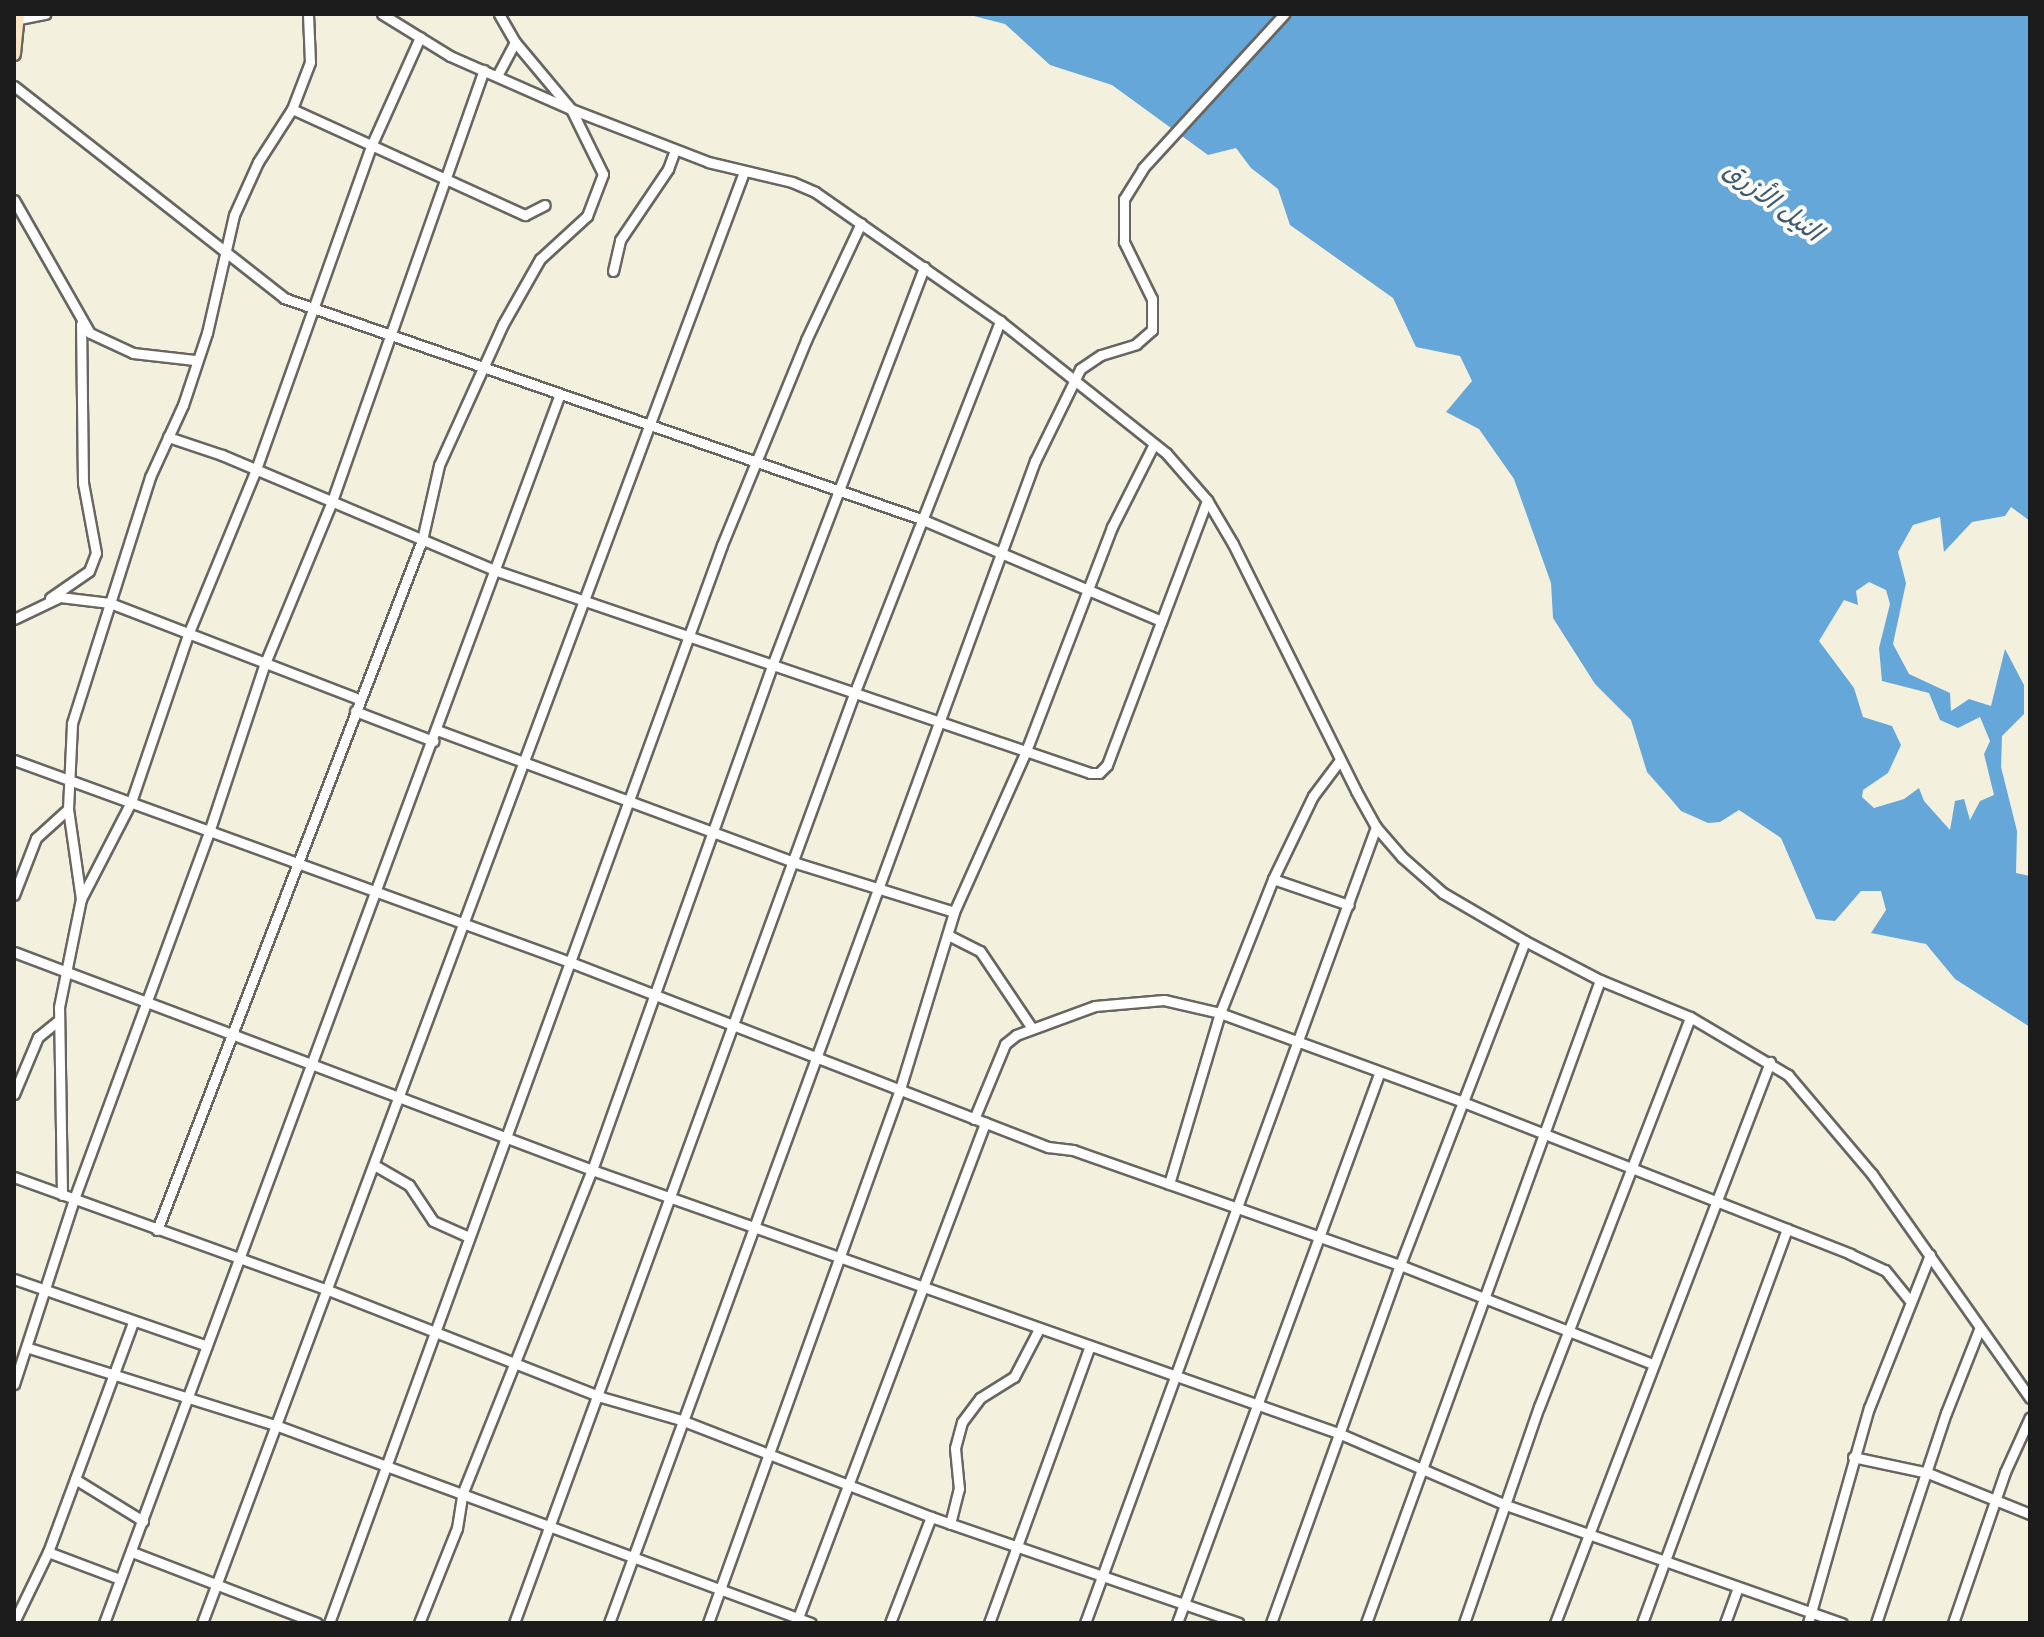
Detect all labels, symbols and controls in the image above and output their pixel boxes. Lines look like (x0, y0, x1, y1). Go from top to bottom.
water label: النيل الأزرق (1717, 155, 1827, 249)

